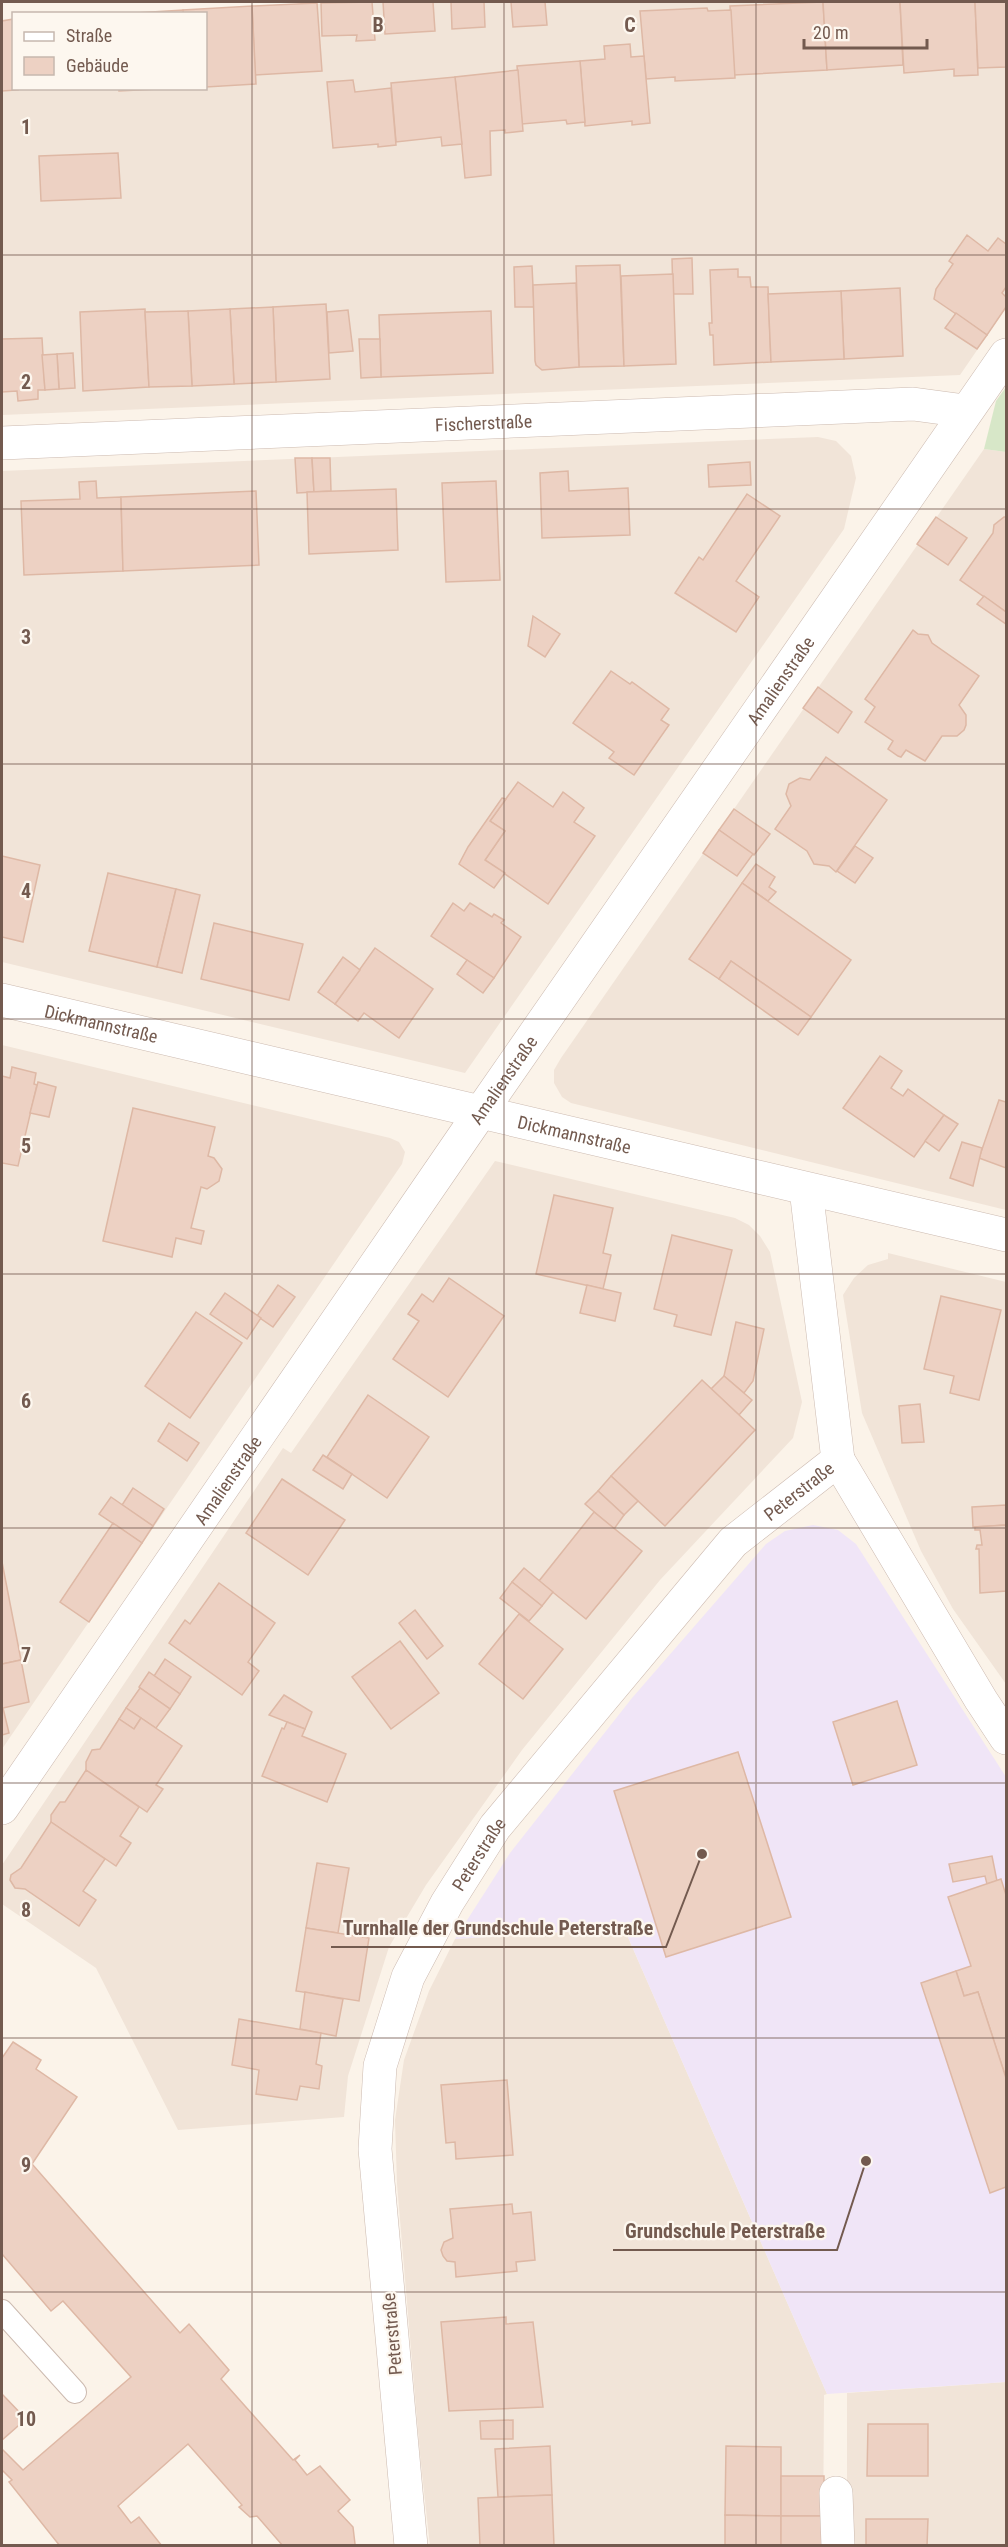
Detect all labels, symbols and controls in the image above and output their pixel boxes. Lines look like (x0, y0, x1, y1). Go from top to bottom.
legend (12, 12, 207, 90)
scale bar (804, 12, 927, 50)
text: B (372, 13, 384, 37)
text: C (624, 13, 636, 37)
text: 20 m (813, 22, 848, 43)
text: Straße (66, 25, 112, 46)
text: Gebäude (66, 55, 129, 76)
text: 1 (21, 115, 31, 139)
text: 2 (21, 370, 31, 394)
street label: Fischerstraße (435, 410, 533, 435)
text: 3 (21, 625, 31, 649)
street label: Amalienstraße (742, 632, 818, 729)
text: 4 (21, 879, 31, 903)
street label: Dickmannstraße (43, 1000, 160, 1047)
street label: Amalienstraße (465, 1031, 541, 1128)
street label: Dickmannstraße (516, 1111, 633, 1157)
text: 5 (21, 1134, 31, 1158)
text: 6 (21, 1389, 31, 1413)
street label: Amalienstraße (190, 1432, 265, 1529)
street label: Peterstraße (759, 1457, 838, 1525)
text: 7 (21, 1643, 31, 1667)
street label: Peterstraße (447, 1813, 509, 1894)
text: 8 (21, 1898, 31, 1922)
callout: Turnhalle der Grundschule Peterstraße (331, 1909, 666, 1947)
text: Turnhalle der Grundschule Peterstraße (343, 1916, 653, 1940)
text: 9 (21, 2153, 31, 2177)
callout: Grundschule Peterstraße (613, 2212, 837, 2250)
text: Grundschule Peterstraße (625, 2219, 825, 2243)
street label: Peterstraße (378, 2292, 406, 2376)
text: 10 (16, 2407, 36, 2431)

